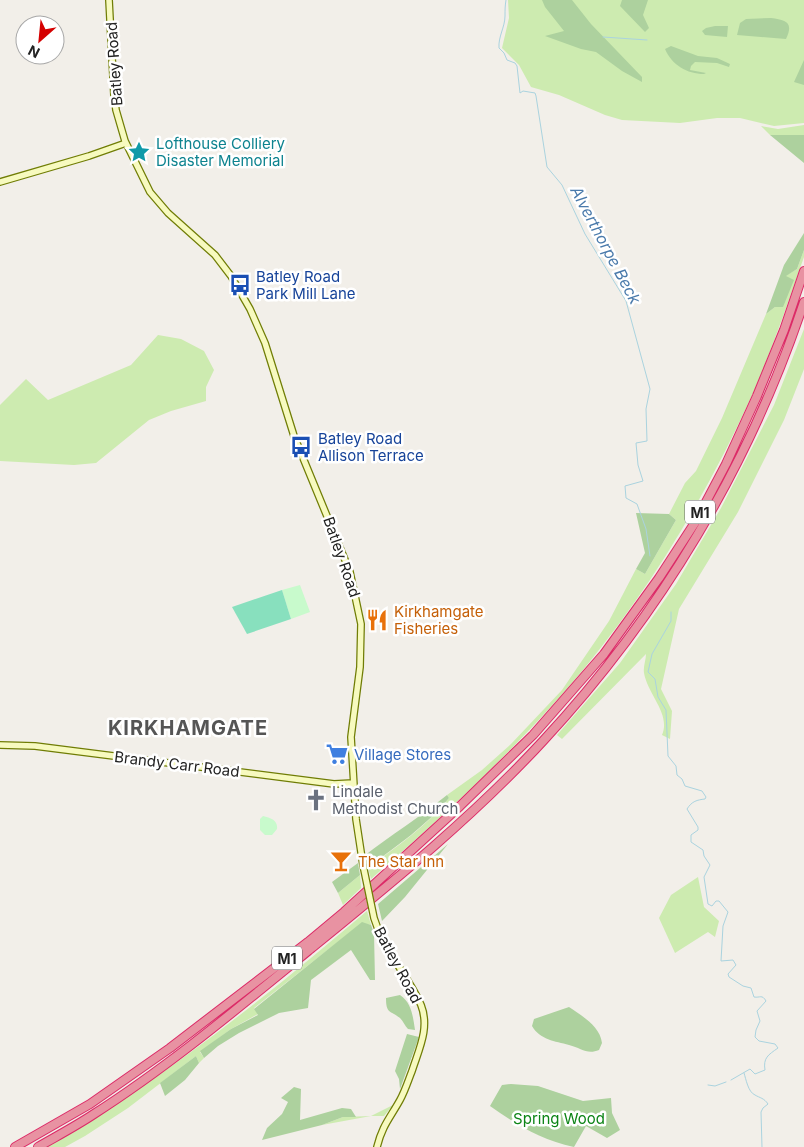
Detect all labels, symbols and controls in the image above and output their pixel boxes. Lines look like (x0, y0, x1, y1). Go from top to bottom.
north arrow (15, 15, 65, 65)
street label: Batley Road (102, 21, 126, 107)
text: N (25, 42, 42, 62)
place label: Lofthouse Colliery Disaster Memorial (156, 134, 286, 170)
place icon: Lofthouse Colliery Disaster Memorial (126, 139, 152, 165)
water label: Alverthorpe Beck (566, 182, 646, 308)
place label: Batley Road Park Mill Lane (256, 267, 356, 303)
bus stop icon: Batley Road Park Mill Lane (227, 272, 253, 298)
place label: Batley Road Allison Terrace (318, 429, 424, 465)
bus stop icon: Batley Road Allison Terrace (288, 434, 314, 460)
road number: M1 (685, 501, 715, 524)
street label: Batley Road (319, 514, 365, 600)
place label: Kirkhamgate Fisheries (394, 602, 484, 638)
restaurant icon: Kirkhamgate Fisheries (364, 607, 390, 633)
district label: KIRKHAMGATE (108, 716, 268, 740)
supermarket icon: Village Stores (324, 741, 350, 767)
place label: Village Stores (354, 745, 451, 764)
street label: Brandy Carr Road (113, 747, 241, 781)
place label: Lindale Methodist Church (332, 782, 458, 818)
church icon: Lindale Methodist Church (303, 787, 329, 813)
bar icon: The Star Inn (328, 848, 354, 874)
place label: The Star Inn (358, 852, 444, 871)
street label: Batley Road (370, 923, 426, 1007)
road number: M1 (272, 946, 302, 970)
park label: Spring Wood (513, 1109, 605, 1128)

